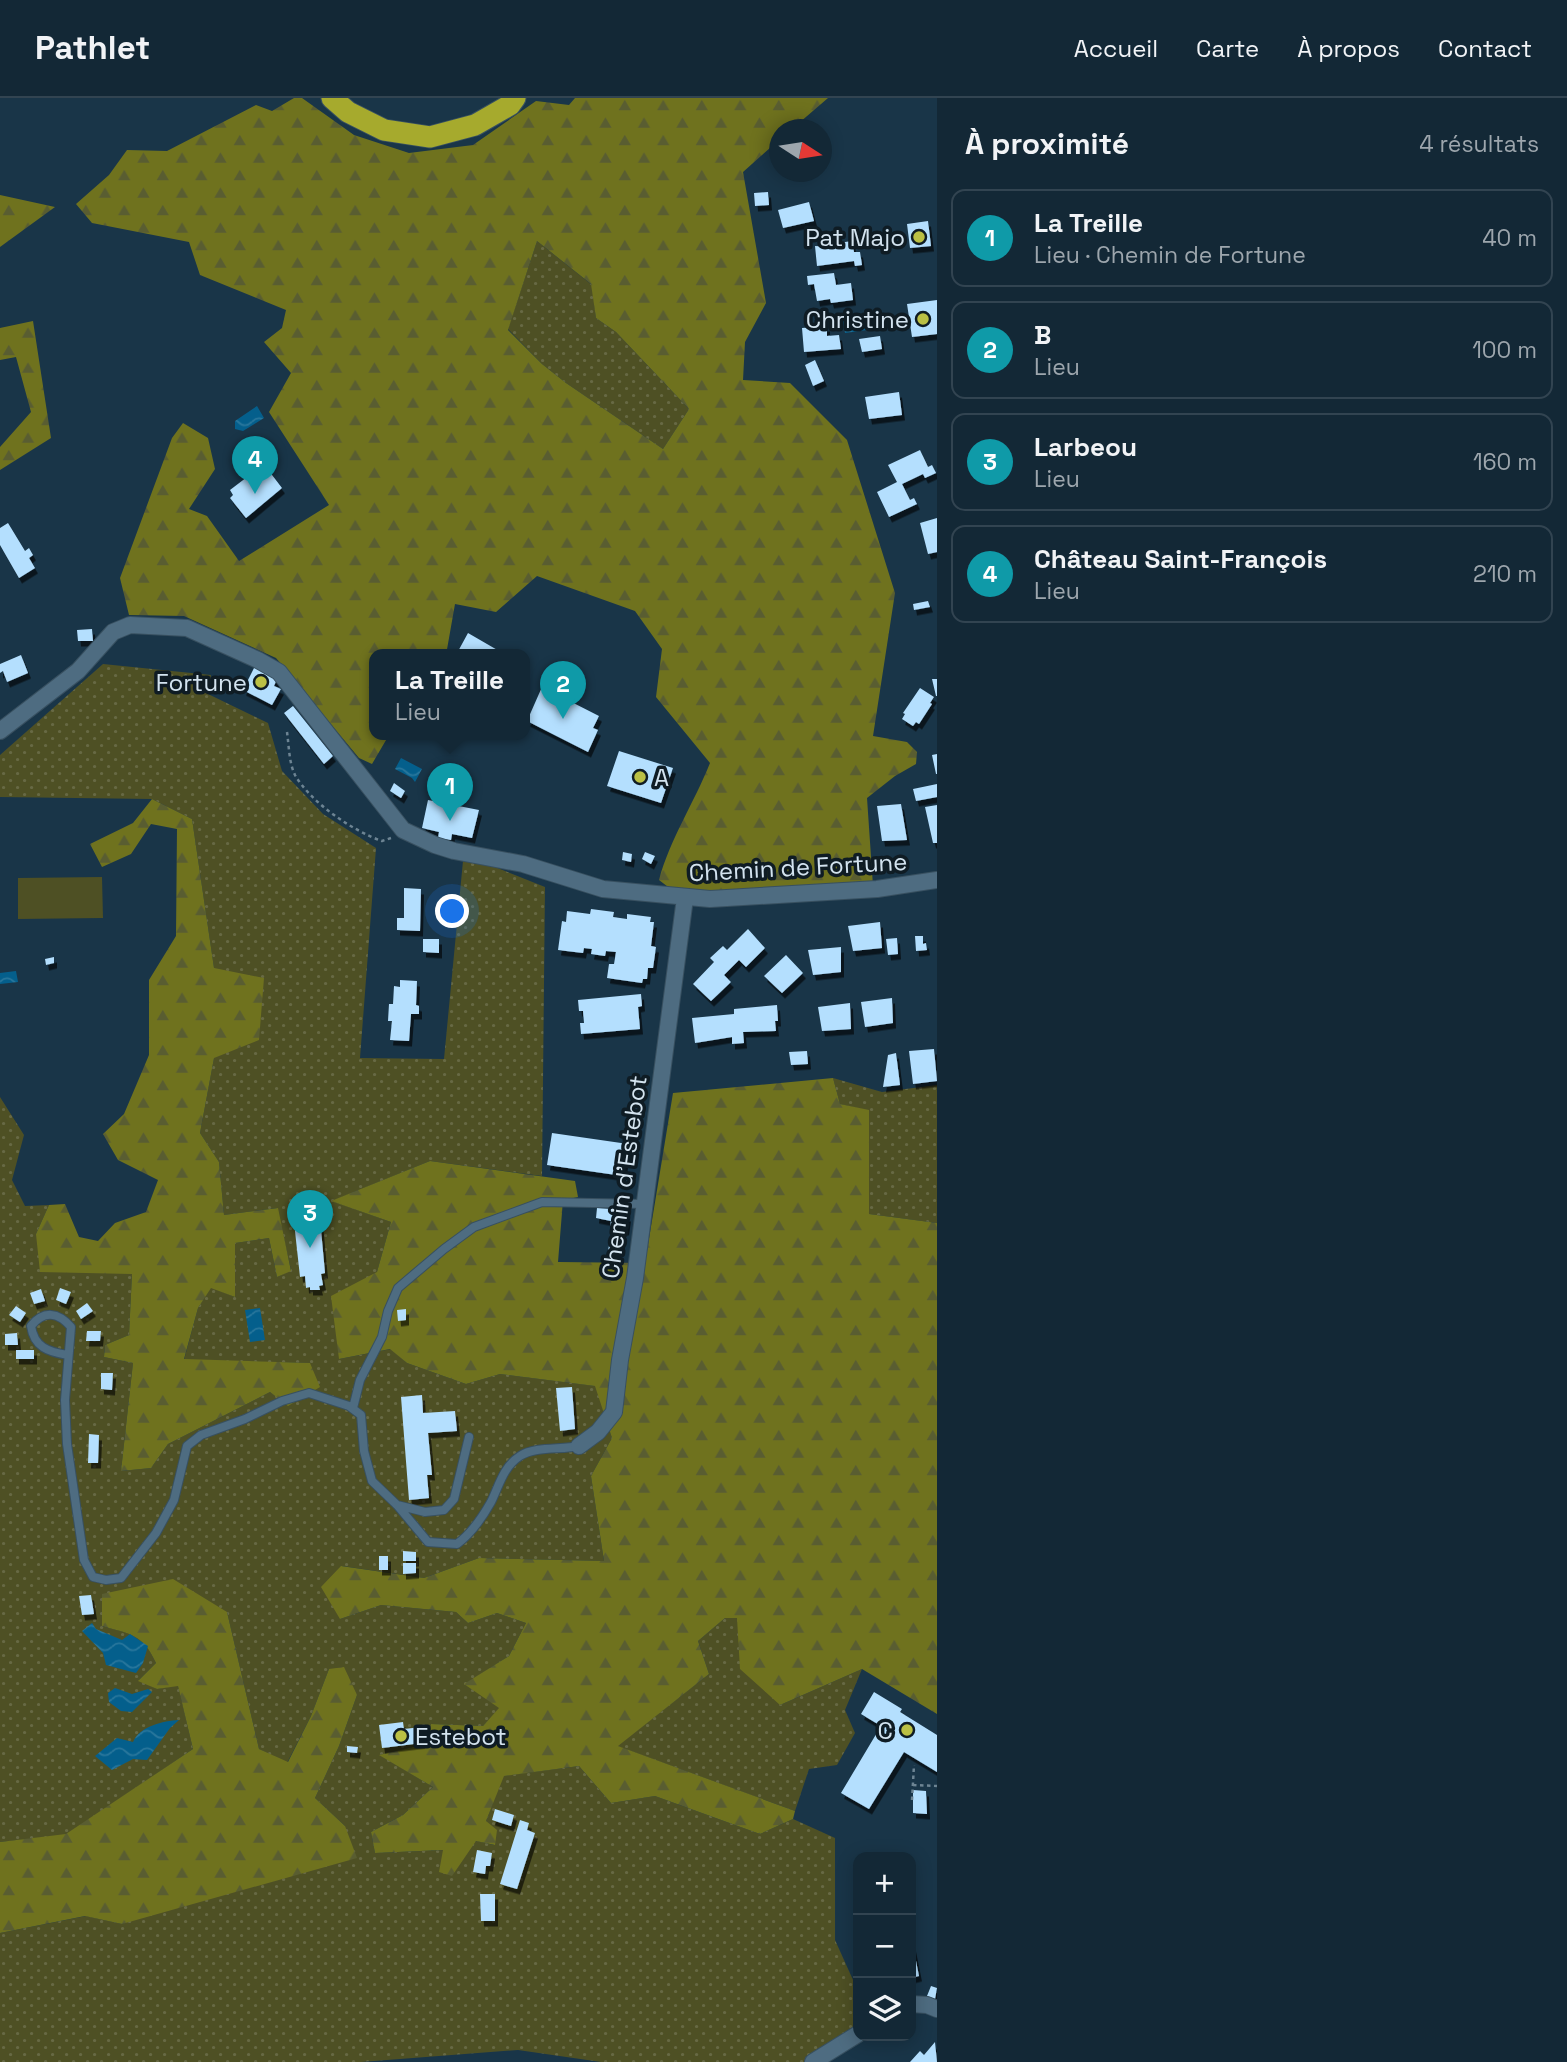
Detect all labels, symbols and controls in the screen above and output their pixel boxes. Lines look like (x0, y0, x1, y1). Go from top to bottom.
text: Pathlet (35, 27, 150, 69)
text: Accueil (1074, 33, 1158, 64)
text: Carte (1196, 33, 1259, 64)
text: À propos (1297, 33, 1400, 64)
text: Contact (1438, 33, 1532, 64)
north arrow (769, 119, 832, 182)
text: À proximité (965, 124, 1129, 163)
text: 4 résultats (1419, 129, 1539, 159)
text: La Treille (1034, 206, 1143, 240)
place label: Pat Majo (805, 222, 905, 253)
text: 1 (985, 223, 995, 253)
text: 40 m (1482, 223, 1537, 253)
marker: Pat Majo (911, 229, 927, 245)
text: Lieu · Chemin de Fortune (1034, 240, 1306, 270)
place label: Christine (806, 304, 909, 335)
marker: Christine (915, 311, 931, 327)
text: B (1034, 318, 1051, 352)
text: 2 (983, 335, 997, 365)
text: 100 m (1472, 335, 1537, 365)
text: Lieu (1034, 352, 1080, 382)
text: Larbeou (1034, 430, 1137, 464)
pin: 4 (232, 436, 278, 494)
text: 3 (983, 447, 997, 477)
text: 160 m (1473, 447, 1537, 477)
text: Lieu (1034, 464, 1080, 494)
text: Château Saint-François (1034, 542, 1327, 576)
text: 4 (983, 559, 997, 589)
text: 210 m (1473, 559, 1537, 589)
text: Lieu (1034, 576, 1080, 606)
popup (369, 649, 530, 740)
pin: 2 (540, 661, 586, 719)
text: La Treille (395, 663, 504, 697)
place label: Fortune (156, 667, 247, 698)
marker: Fortune (253, 674, 269, 690)
text: Lieu (395, 697, 441, 727)
place label: A (654, 762, 669, 793)
pin: 1 (427, 763, 473, 821)
marker: A (632, 769, 648, 785)
street label: Chemin de Fortune (688, 846, 908, 888)
your location (435, 894, 469, 928)
street label: Chemin d'Estebot (594, 1073, 654, 1281)
pin: 3 (287, 1190, 333, 1248)
place label: C (878, 1715, 893, 1746)
place label: Estebot (415, 1721, 507, 1752)
marker: C (899, 1722, 915, 1738)
marker: Estebot (393, 1728, 409, 1744)
map controls (853, 1852, 916, 2041)
button: + (853, 1852, 916, 1915)
button: − (853, 1915, 916, 1978)
button: layers (853, 1978, 916, 2041)

